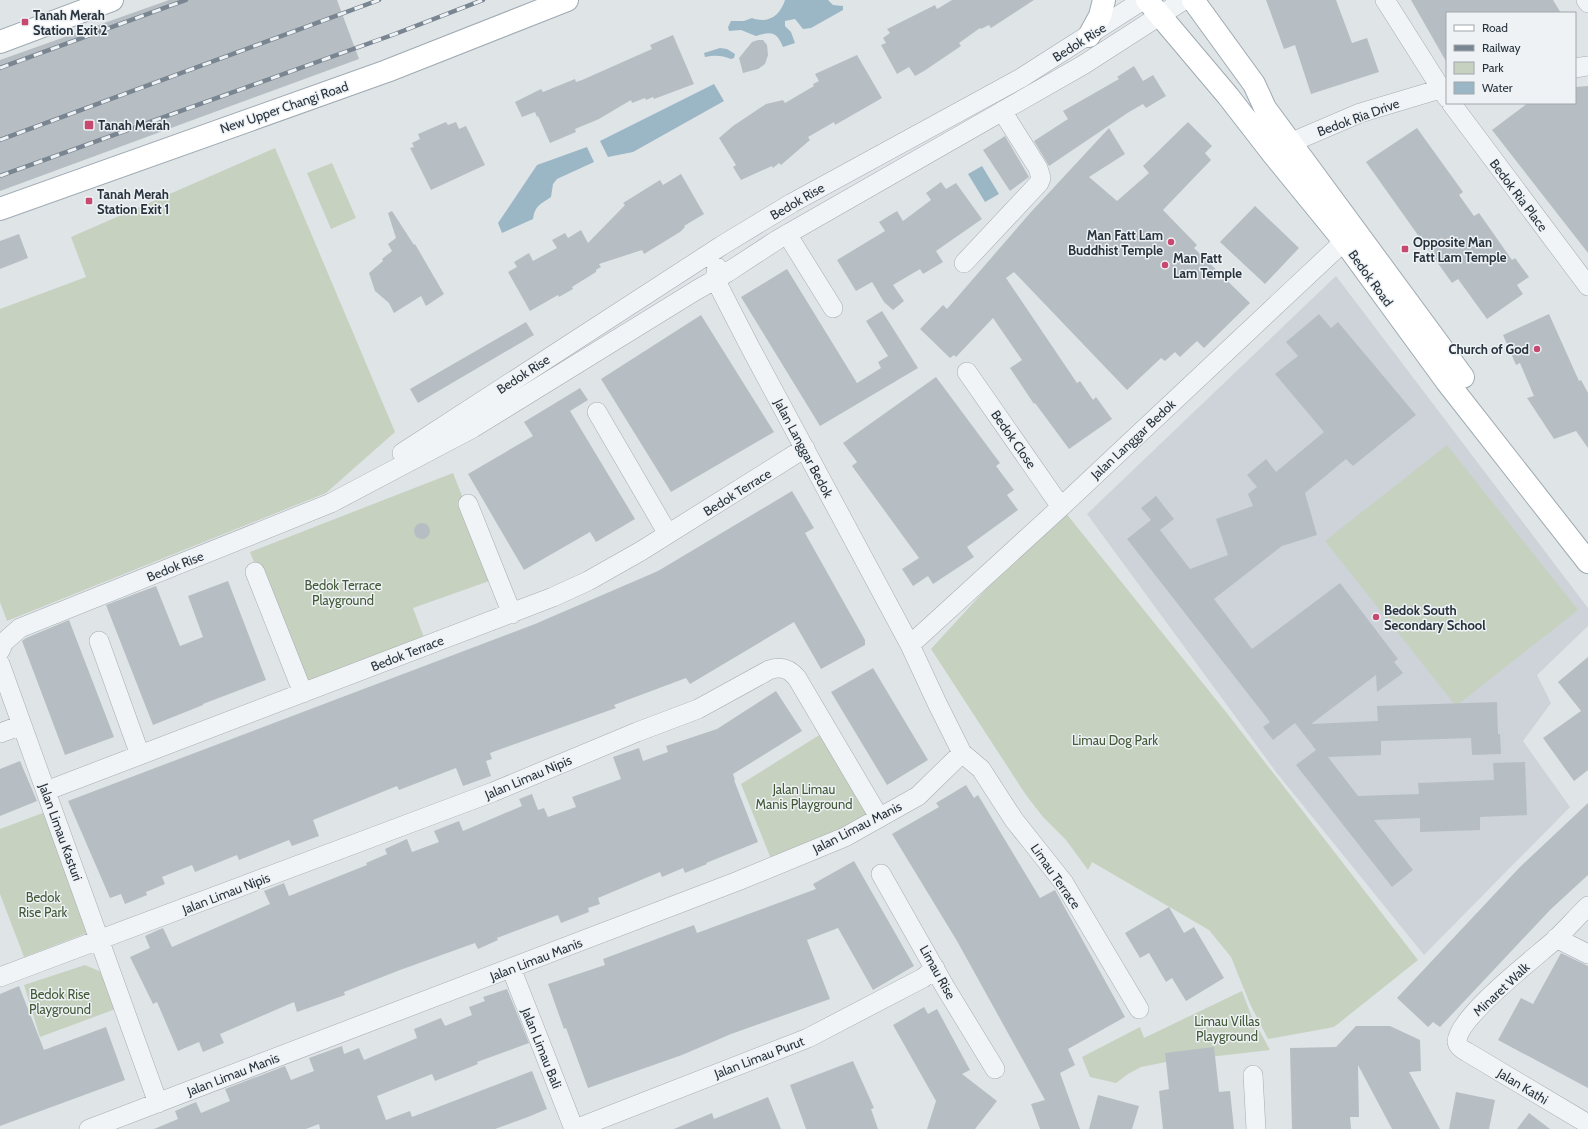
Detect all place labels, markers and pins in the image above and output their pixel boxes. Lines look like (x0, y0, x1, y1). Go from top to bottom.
place label: Tanah Merah Station Exit 2 (33, 7, 108, 38)
marker: Tanah Merah Station Exit 2 (20, 17, 30, 27)
place label: Tanah Merah (98, 117, 170, 133)
marker: Tanah Merah (83, 119, 95, 131)
place label: Tanah Merah Station Exit 1 (97, 186, 169, 217)
marker: Tanah Merah Station Exit 1 (84, 196, 94, 206)
place label: Man Fatt Lam Buddhist Temple (1068, 227, 1163, 258)
place label: Opposite Man Fatt Lam Temple (1413, 234, 1507, 265)
marker: Man Fatt Lam Buddhist Temple (1166, 237, 1176, 247)
marker: Opposite Man Fatt Lam Temple (1400, 244, 1410, 254)
place label: Man Fatt Lam Temple (1173, 250, 1242, 281)
marker: Man Fatt Lam Temple (1160, 260, 1170, 270)
place label: Church of God (1449, 341, 1529, 357)
marker: Church of God (1532, 344, 1542, 354)
place label: Bedok South Secondary School (1384, 602, 1486, 633)
marker: Bedok South Secondary School (1371, 612, 1381, 622)

